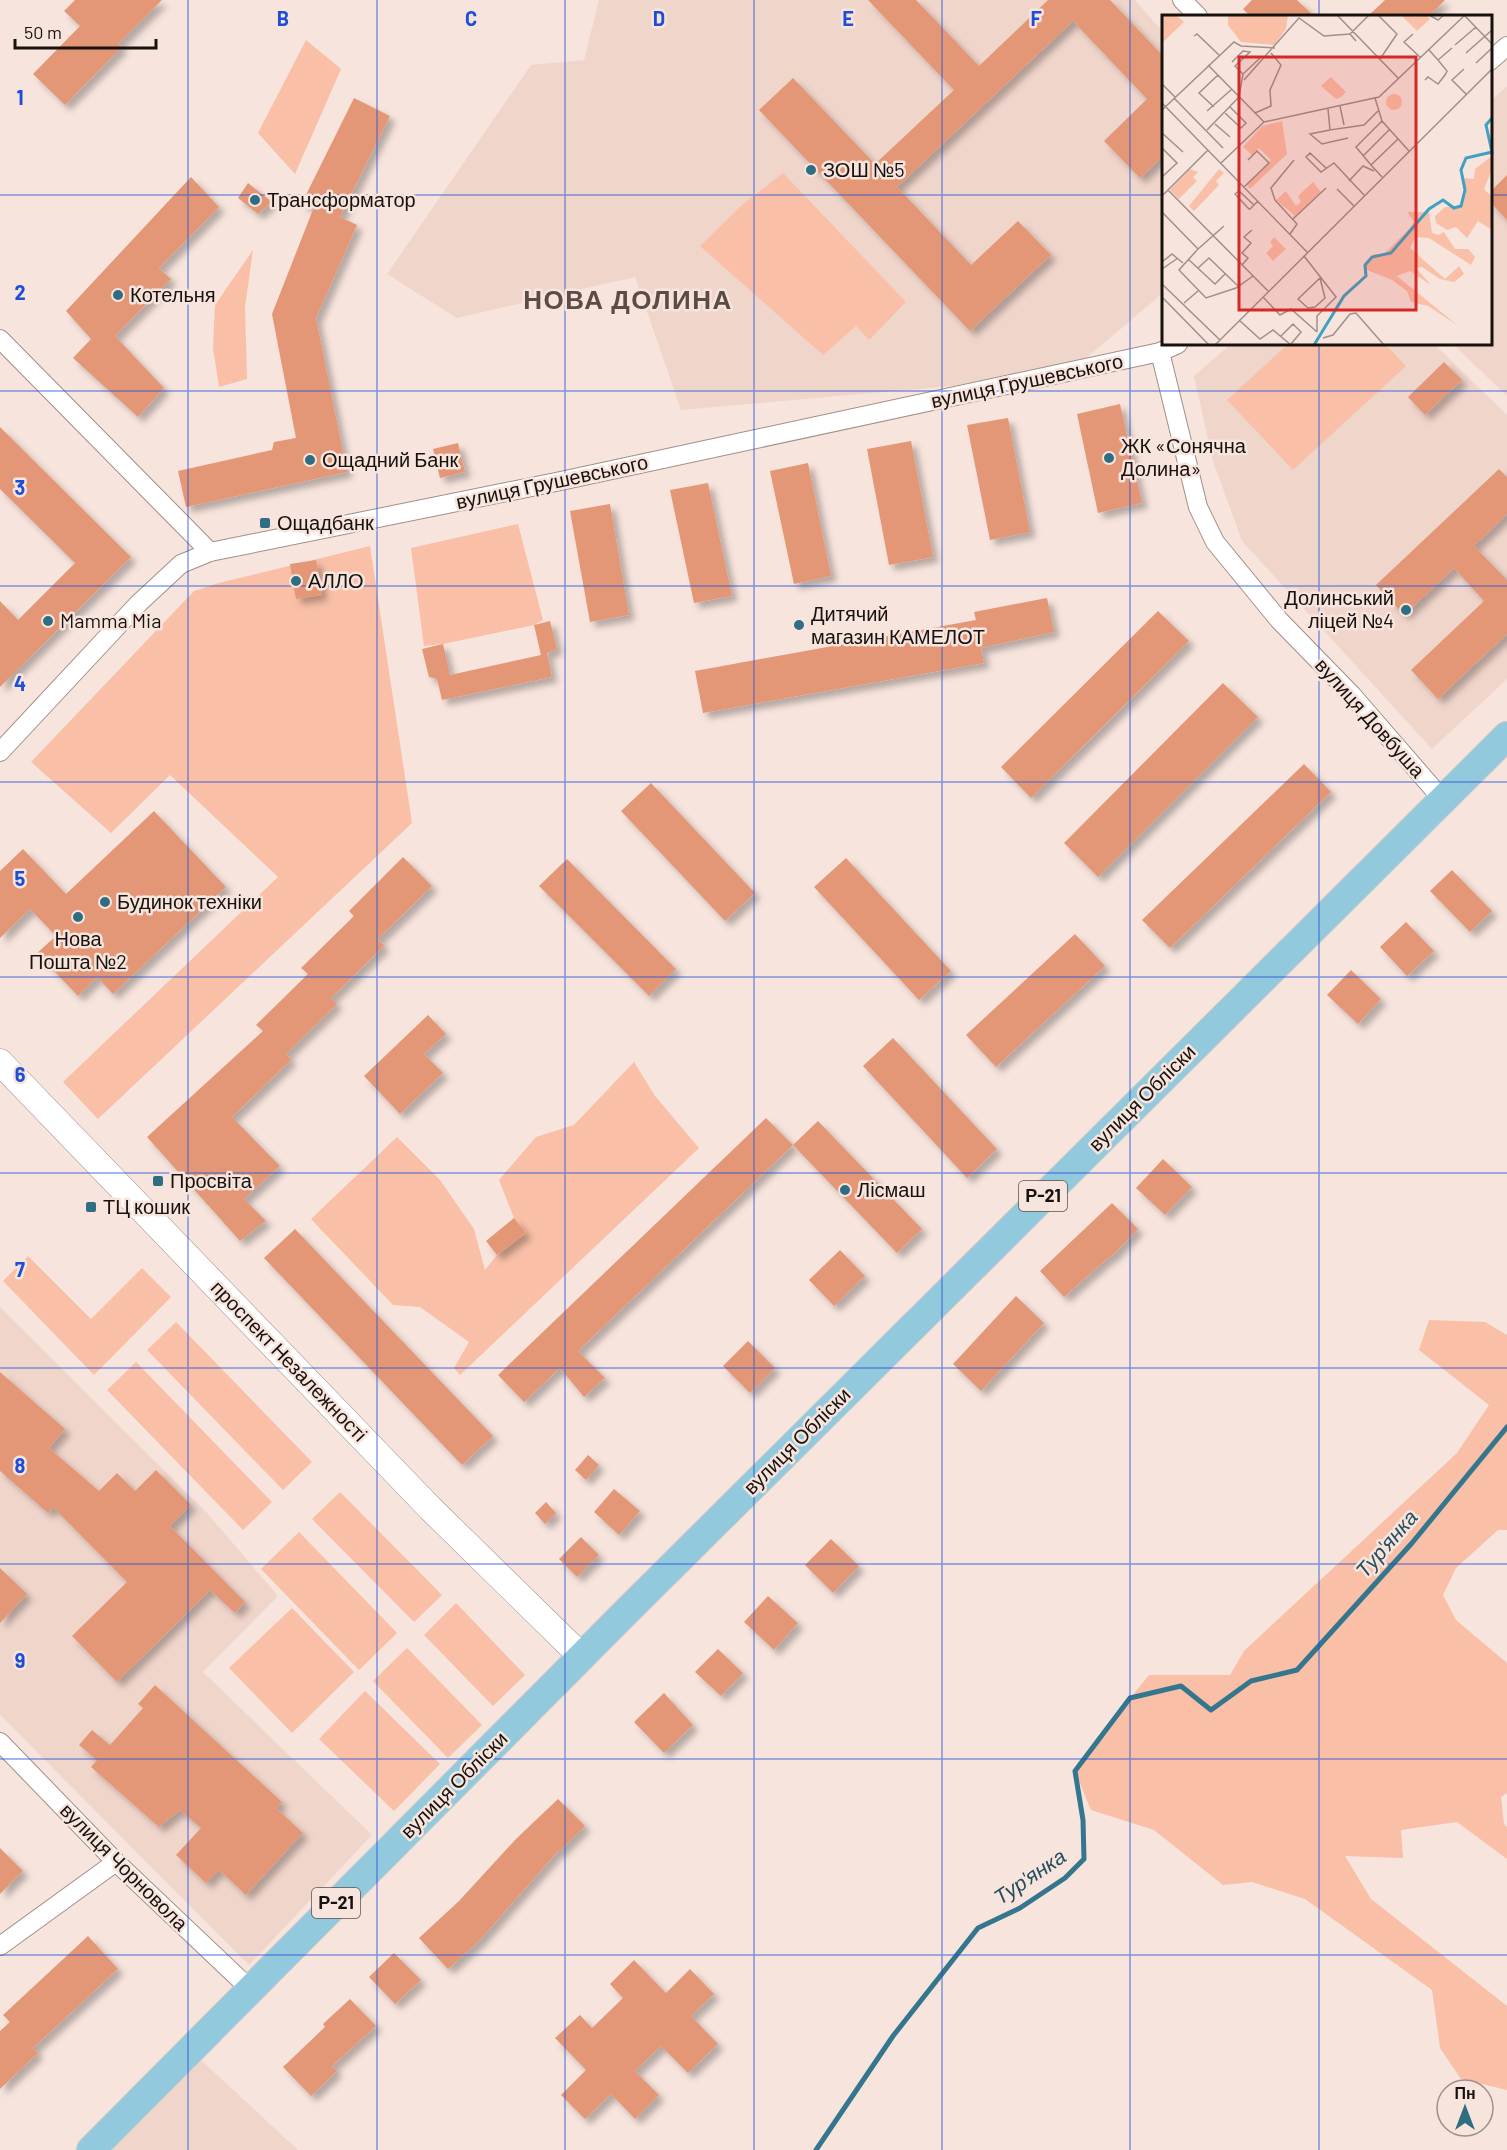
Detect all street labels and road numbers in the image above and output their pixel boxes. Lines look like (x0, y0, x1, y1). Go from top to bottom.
street label: вулиця Грушевського (929, 348, 1125, 412)
street label: вулиця Грушевського (454, 449, 650, 513)
street label: вулиця Довбуша (1311, 653, 1431, 783)
street label: вулиця Обліски (1083, 1039, 1200, 1156)
road number: Р-21 (1019, 1181, 1067, 1211)
street label: проспект Незалежності (207, 1275, 373, 1446)
street label: вулиця Обліски (738, 1382, 855, 1499)
street label: вулиця Обліски (395, 1726, 512, 1843)
street label: вулиця Чорновола (56, 1798, 194, 1936)
road number: Р-21 (312, 1888, 360, 1918)

